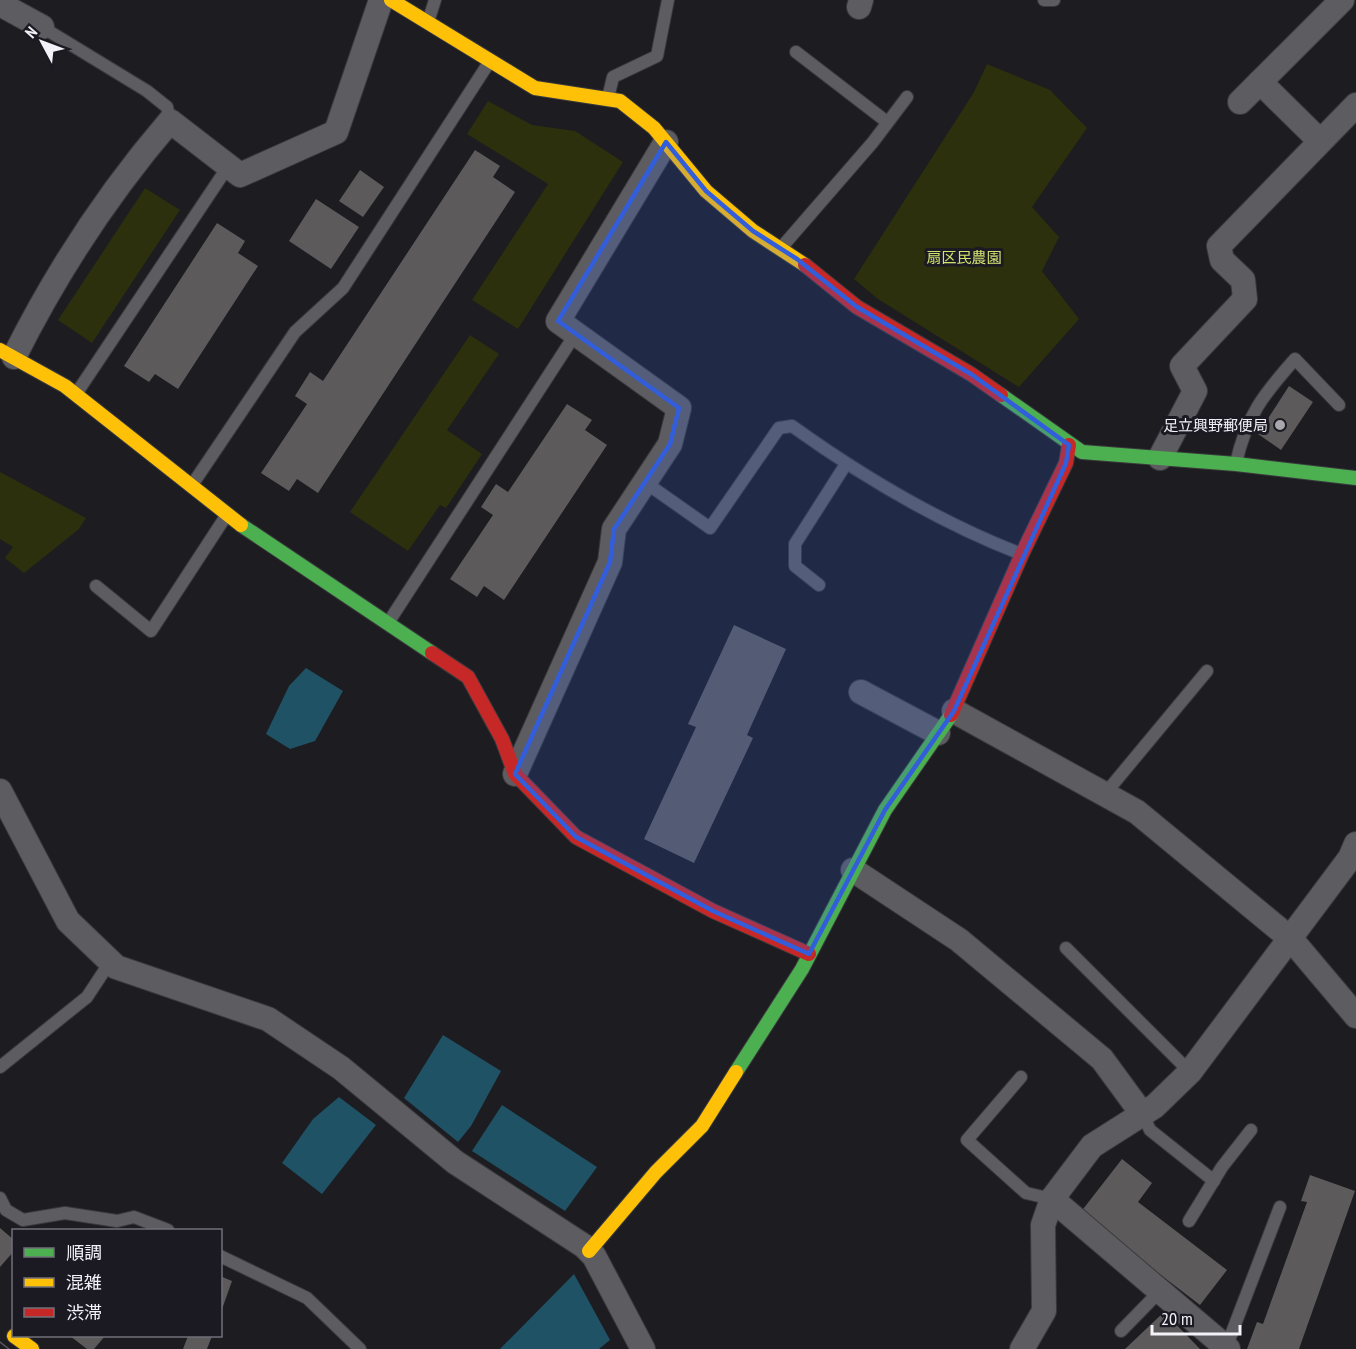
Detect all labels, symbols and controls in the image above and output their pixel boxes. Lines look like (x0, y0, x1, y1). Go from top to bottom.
north arrow (12, 12, 72, 72)
text: N (20, 22, 41, 42)
park label: 扇区民農園 (926, 248, 1002, 267)
place label: 足立興野郵便局 (1163, 416, 1268, 435)
marker: 足立興野郵便局 (1273, 418, 1287, 432)
legend (12, 1229, 222, 1337)
text: 順調 (66, 1241, 102, 1264)
text: 混雑 (66, 1271, 102, 1294)
scale bar (1152, 1298, 1240, 1336)
text: 渋滞 (66, 1301, 102, 1324)
text: 20 m (1161, 1307, 1193, 1330)

